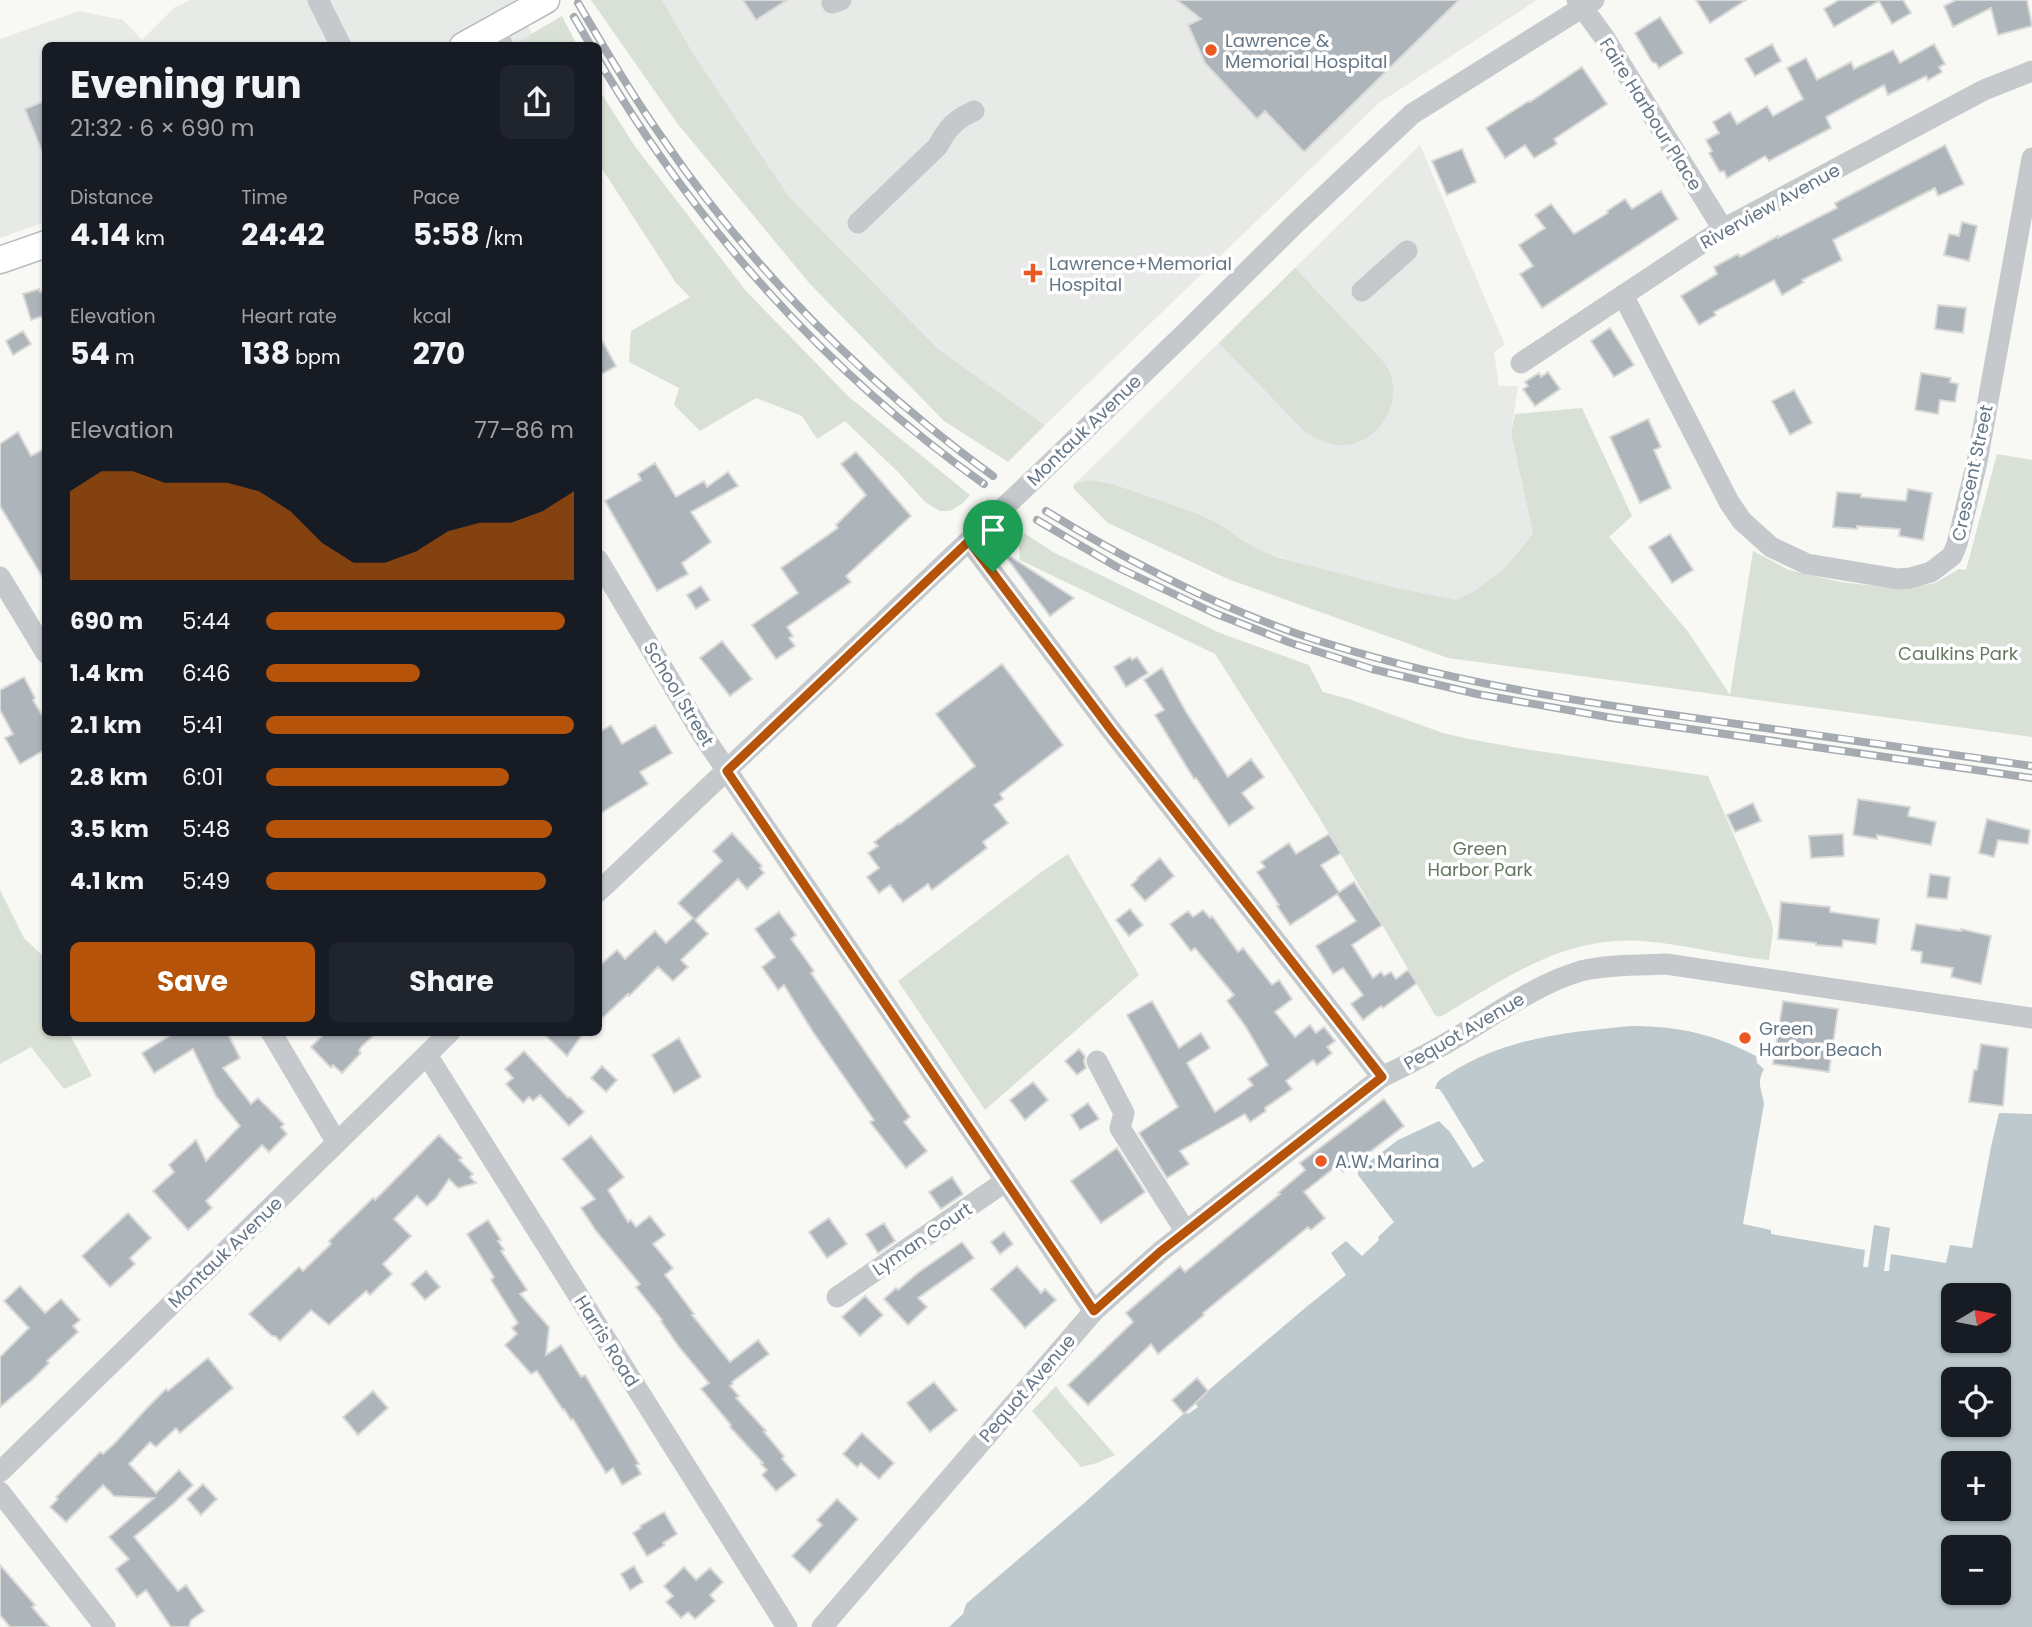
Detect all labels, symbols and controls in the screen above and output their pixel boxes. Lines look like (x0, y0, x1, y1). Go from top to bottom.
place label: Lawrence & Memorial Hospital (1225, 28, 1387, 74)
street label: Faire Harbour Place (1594, 33, 1708, 195)
marker: Lawrence & Memorial Hospital (1203, 42, 1219, 58)
text: Evening run (70, 58, 302, 111)
button: share (500, 65, 574, 139)
text: 21:32 · 6 × 690 m (70, 112, 254, 144)
street label: Riverview Avenue (1696, 157, 1844, 255)
text: Distance (70, 184, 153, 211)
text: Time (241, 184, 288, 211)
text: Pace (413, 184, 460, 211)
text: 4.14 (70, 213, 130, 256)
text: 24:42 (241, 213, 325, 256)
text: 5:58 (413, 213, 480, 256)
text: km (130, 225, 165, 252)
text: /km (480, 225, 523, 252)
place label: Lawrence+Memorial Hospital (1049, 251, 1232, 297)
marker: Lawrence+Memorial Hospital (1023, 263, 1043, 283)
text: Elevation (70, 303, 156, 330)
text: Heart rate (241, 303, 337, 330)
text: kcal (413, 303, 452, 330)
text: 54 (70, 332, 110, 375)
text: 138 (241, 332, 290, 375)
text: 270 (413, 332, 465, 375)
text: m (110, 344, 134, 371)
text: bpm (290, 344, 341, 371)
street label: Montauk Avenue (1021, 369, 1147, 491)
street label: Crescent Street (1945, 402, 1999, 544)
text: Elevation (70, 414, 174, 446)
text: 77–86 m (474, 414, 574, 446)
pin (963, 500, 1023, 572)
icon: arrive (974, 511, 1012, 549)
text: 690 m (70, 605, 143, 637)
text: 5:44 (182, 605, 230, 637)
street label: School Street (638, 637, 720, 751)
park label: Caulkins Park (1898, 641, 2019, 666)
text: 1.4 km (70, 657, 144, 689)
text: 6:46 (182, 657, 231, 689)
text: 2.1 km (70, 709, 142, 741)
text: 5:41 (182, 709, 223, 741)
text: 2.8 km (70, 761, 148, 793)
text: 6:01 (182, 761, 223, 793)
text: 3.5 km (70, 813, 149, 845)
text: 5:48 (182, 813, 230, 845)
park label: Green Harbor Park (1427, 836, 1533, 882)
text: 4.1 km (70, 865, 144, 897)
text: 5:49 (182, 865, 230, 897)
button: Save (70, 942, 315, 1022)
button: Share (329, 942, 574, 1022)
street label: Pequot Avenue (1399, 986, 1529, 1076)
place label: Green Harbor Beach (1759, 1016, 1882, 1062)
marker: Green Harbor Beach (1737, 1030, 1753, 1046)
place label: A.W. Marina (1335, 1149, 1440, 1174)
marker: A.W. Marina (1313, 1153, 1329, 1169)
street label: Montauk Avenue (162, 1191, 288, 1313)
street label: Lyman Court (867, 1196, 977, 1282)
north arrow (1941, 1283, 2011, 1353)
map controls (1941, 1283, 2011, 1605)
street label: Harris Road (569, 1290, 645, 1392)
street label: Pequot Avenue (973, 1329, 1081, 1447)
button: locate (1941, 1367, 2011, 1437)
button: + (1941, 1451, 2011, 1521)
button: − (1941, 1535, 2011, 1605)

